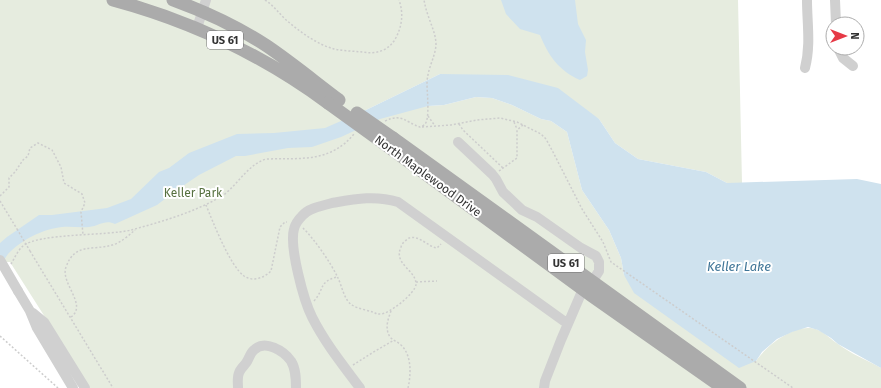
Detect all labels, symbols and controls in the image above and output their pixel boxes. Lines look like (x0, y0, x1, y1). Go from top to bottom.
north arrow (825, 16, 865, 56)
road number: US 61 (207, 31, 243, 49)
text: N (848, 32, 861, 40)
street label: North Maplewood Drive (372, 133, 484, 219)
park label: Keller Park (164, 186, 223, 200)
road number: US 61 (548, 254, 584, 272)
water label: Keller Lake (707, 259, 771, 274)

